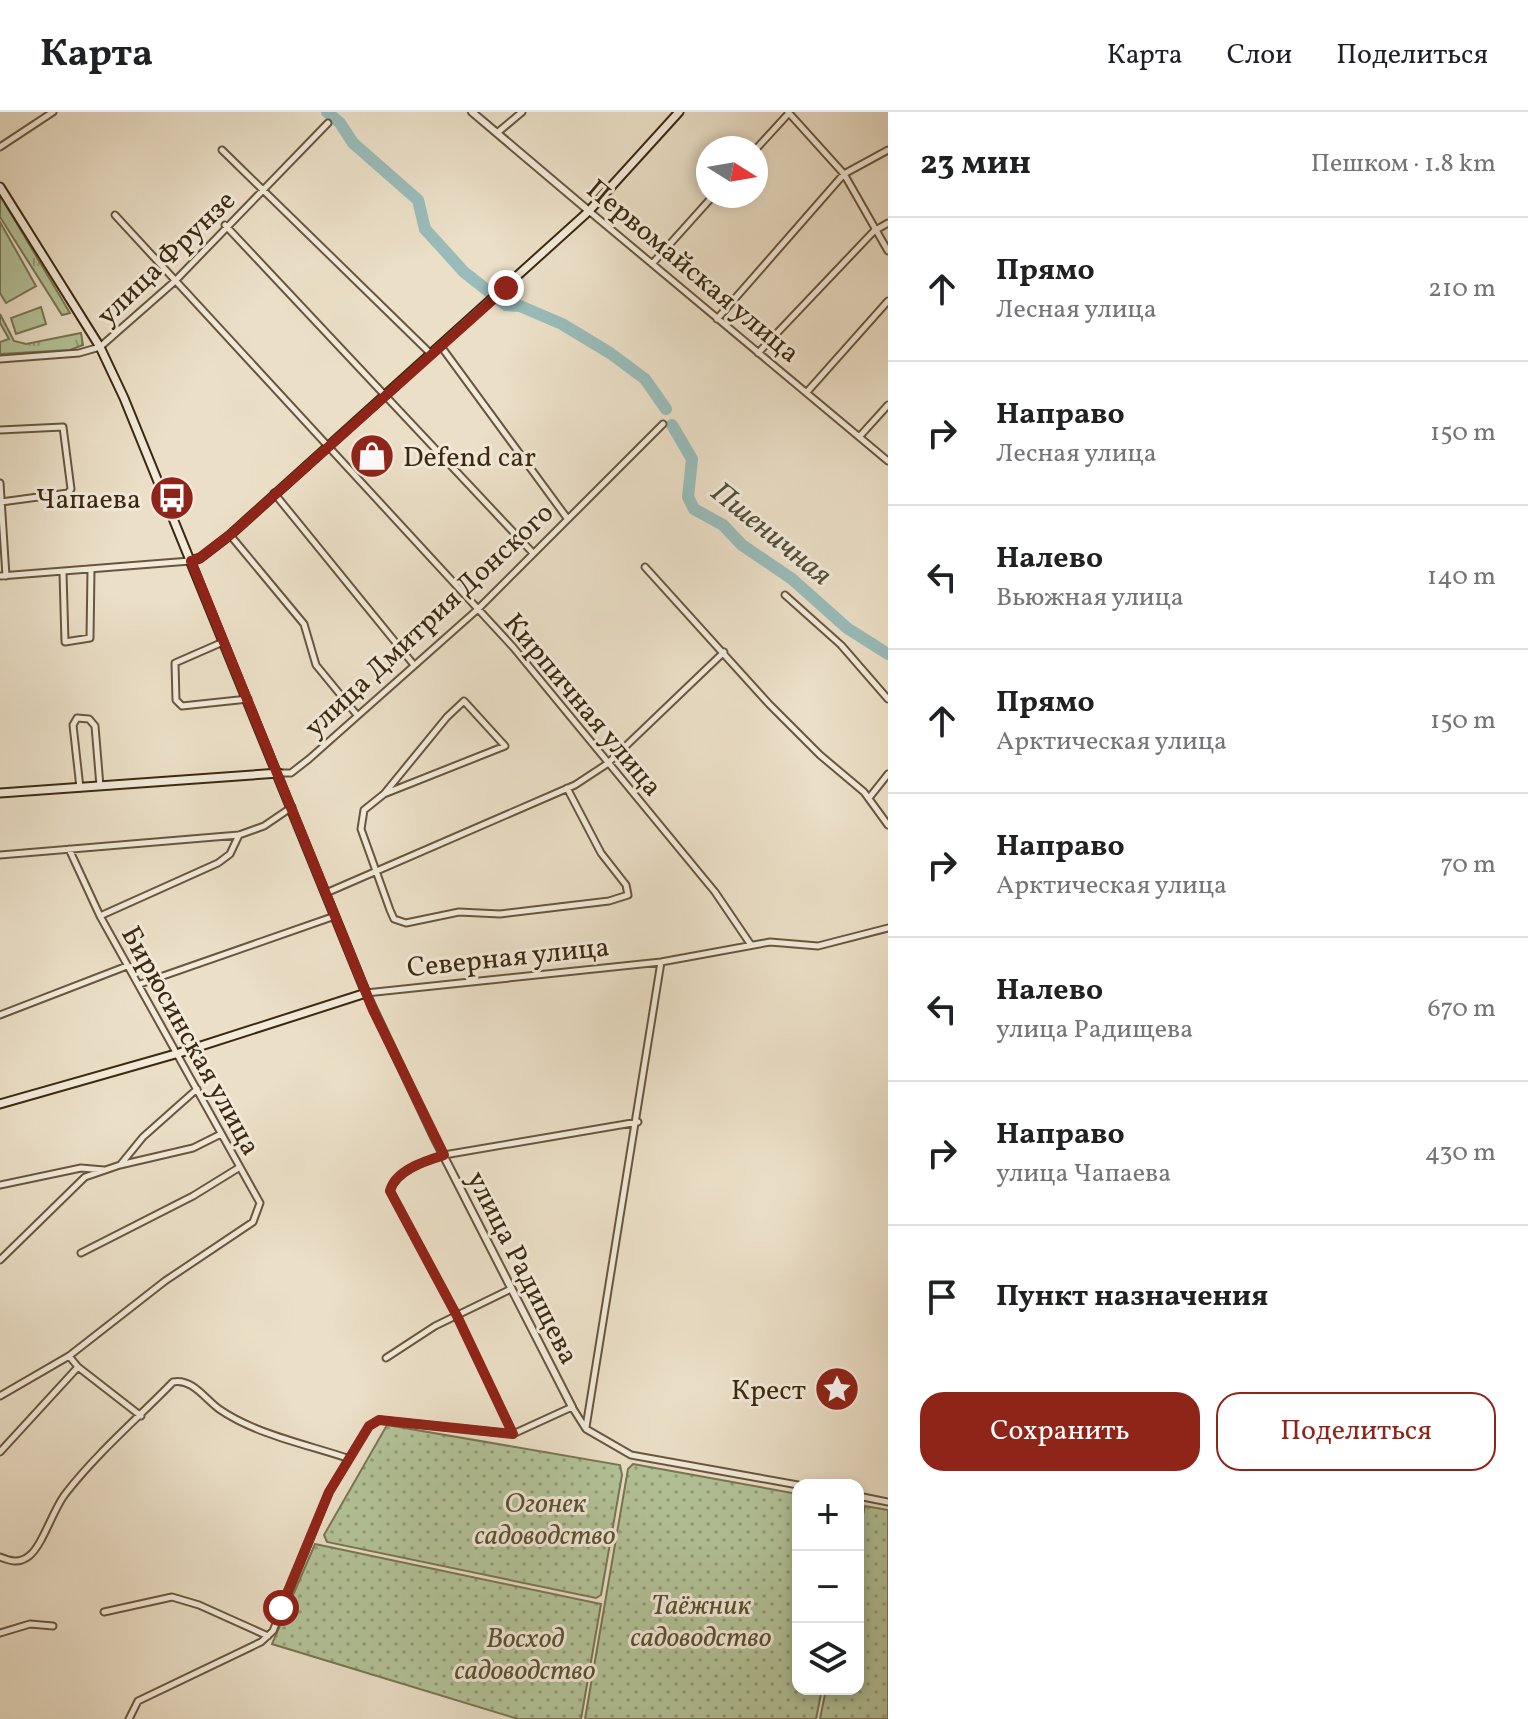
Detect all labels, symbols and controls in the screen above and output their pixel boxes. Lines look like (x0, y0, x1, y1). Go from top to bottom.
text: Карта (40, 29, 153, 82)
text: Карта (1107, 36, 1183, 75)
text: Слои (1227, 36, 1292, 75)
text: Поделиться (1336, 36, 1488, 75)
north arrow (696, 136, 768, 208)
text: 23 мин (920, 141, 1031, 188)
text: Пешком · 1.8 km (1311, 146, 1496, 182)
street label: Первомайская улица (577, 171, 807, 373)
street label: улица Фрунзе (89, 182, 245, 335)
text: Прямо (996, 250, 1095, 292)
icon: ahead (920, 267, 964, 311)
route end (488, 270, 524, 306)
text: 210 m (1428, 271, 1496, 307)
text: Лесная улица (996, 292, 1157, 328)
text: Направо (996, 394, 1125, 436)
icon: right (920, 411, 964, 455)
text: 150 m (1430, 415, 1496, 451)
shop icon: Defend car (348, 432, 396, 480)
text: Лесная улица (996, 436, 1157, 472)
place label: Defend car (403, 439, 536, 478)
water label: Пшеничная (701, 473, 840, 596)
bus stop icon: Чапаева (148, 474, 196, 522)
place label: Чапаева (36, 481, 141, 520)
street label: улица Дмитрия Донского (296, 495, 563, 747)
text: Налево (996, 538, 1103, 580)
icon: left (920, 555, 964, 599)
text: 140 m (1427, 559, 1496, 595)
text: Вьюжная улица (996, 580, 1184, 616)
street label: Кирпичная улица (494, 605, 671, 806)
text: Прямо (996, 682, 1095, 724)
icon: ahead (920, 699, 964, 743)
text: 150 m (1430, 703, 1496, 739)
text: Арктическая улица (996, 724, 1227, 760)
text: Направо (996, 826, 1125, 868)
icon: right (920, 843, 964, 887)
text: 70 m (1441, 847, 1496, 883)
text: Арктическая улица (996, 868, 1227, 904)
street label: Бирюсинская улица (111, 919, 269, 1163)
street label: Северная улица (405, 928, 611, 989)
text: Налево (996, 970, 1103, 1012)
icon: left (920, 987, 964, 1031)
text: 670 m (1427, 991, 1496, 1027)
text: улица Радищева (996, 1012, 1193, 1048)
text: Направо (996, 1114, 1125, 1156)
icon: right (920, 1131, 964, 1175)
text: 430 m (1425, 1135, 1496, 1171)
text: улица Чапаева (996, 1156, 1171, 1192)
street label: улица Радищева (456, 1165, 587, 1372)
icon: arrive (920, 1275, 964, 1319)
text: Пункт назначения (996, 1276, 1268, 1318)
place icon: Крест (813, 1365, 861, 1413)
place label: Крест (731, 1372, 806, 1411)
button: Сохранить (920, 1392, 1200, 1471)
button: Поделиться (1216, 1392, 1496, 1471)
map controls (792, 1479, 864, 1695)
button: + (792, 1479, 864, 1551)
park label: Огонек садоводство (475, 1485, 616, 1556)
button: − (792, 1551, 864, 1623)
park label: Таёжник садоводство (631, 1587, 772, 1658)
route start (263, 1590, 299, 1626)
park label: Восход садоводство (455, 1620, 596, 1691)
button: layers (792, 1623, 864, 1695)

